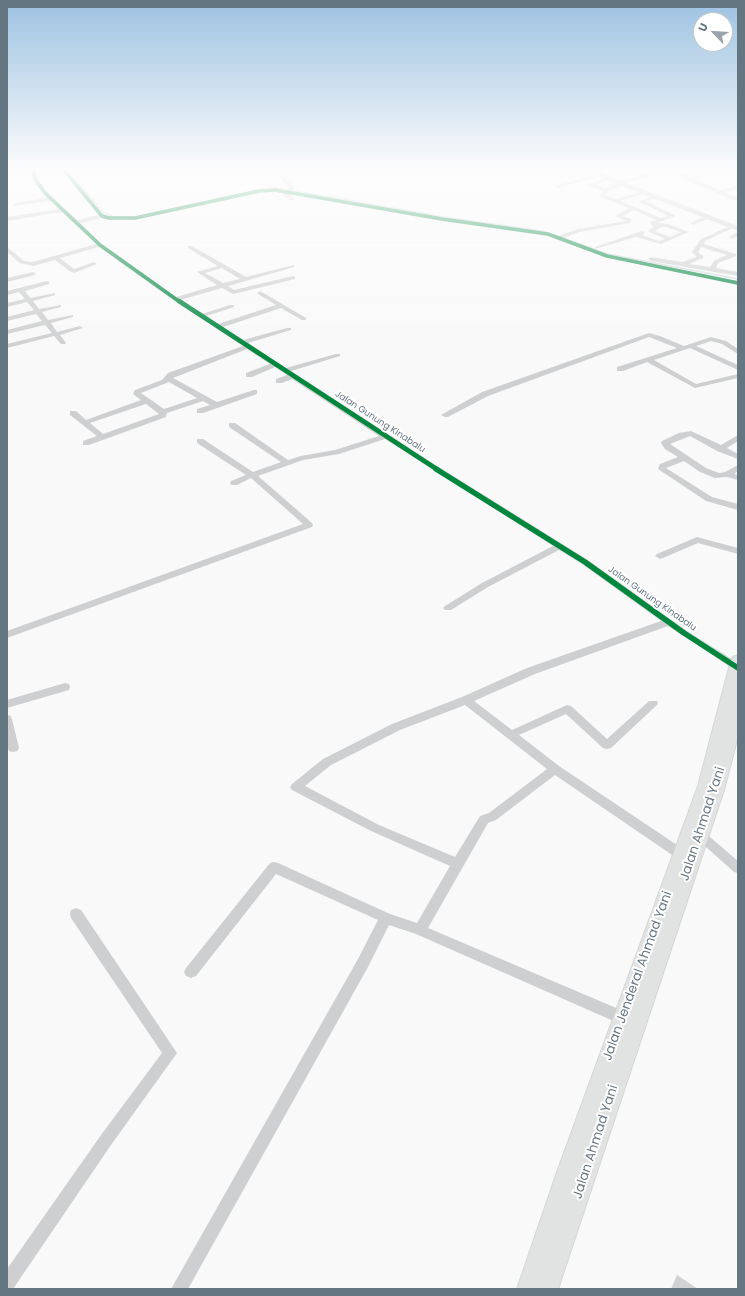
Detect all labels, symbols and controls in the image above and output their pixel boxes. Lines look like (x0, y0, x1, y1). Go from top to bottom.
north arrow (693, 12, 733, 52)
text: U (694, 20, 712, 34)
street label: Jalan Gunung Kinabalu (333, 389, 427, 455)
street label: Jalan Gunung Kinabalu (606, 564, 698, 634)
street label: Jalan Ahmad Yani (677, 765, 729, 883)
street label: Jalan Jenderal Ahmad Yani (600, 889, 676, 1063)
street label: Jalan Ahmad Yani (570, 1083, 622, 1201)

